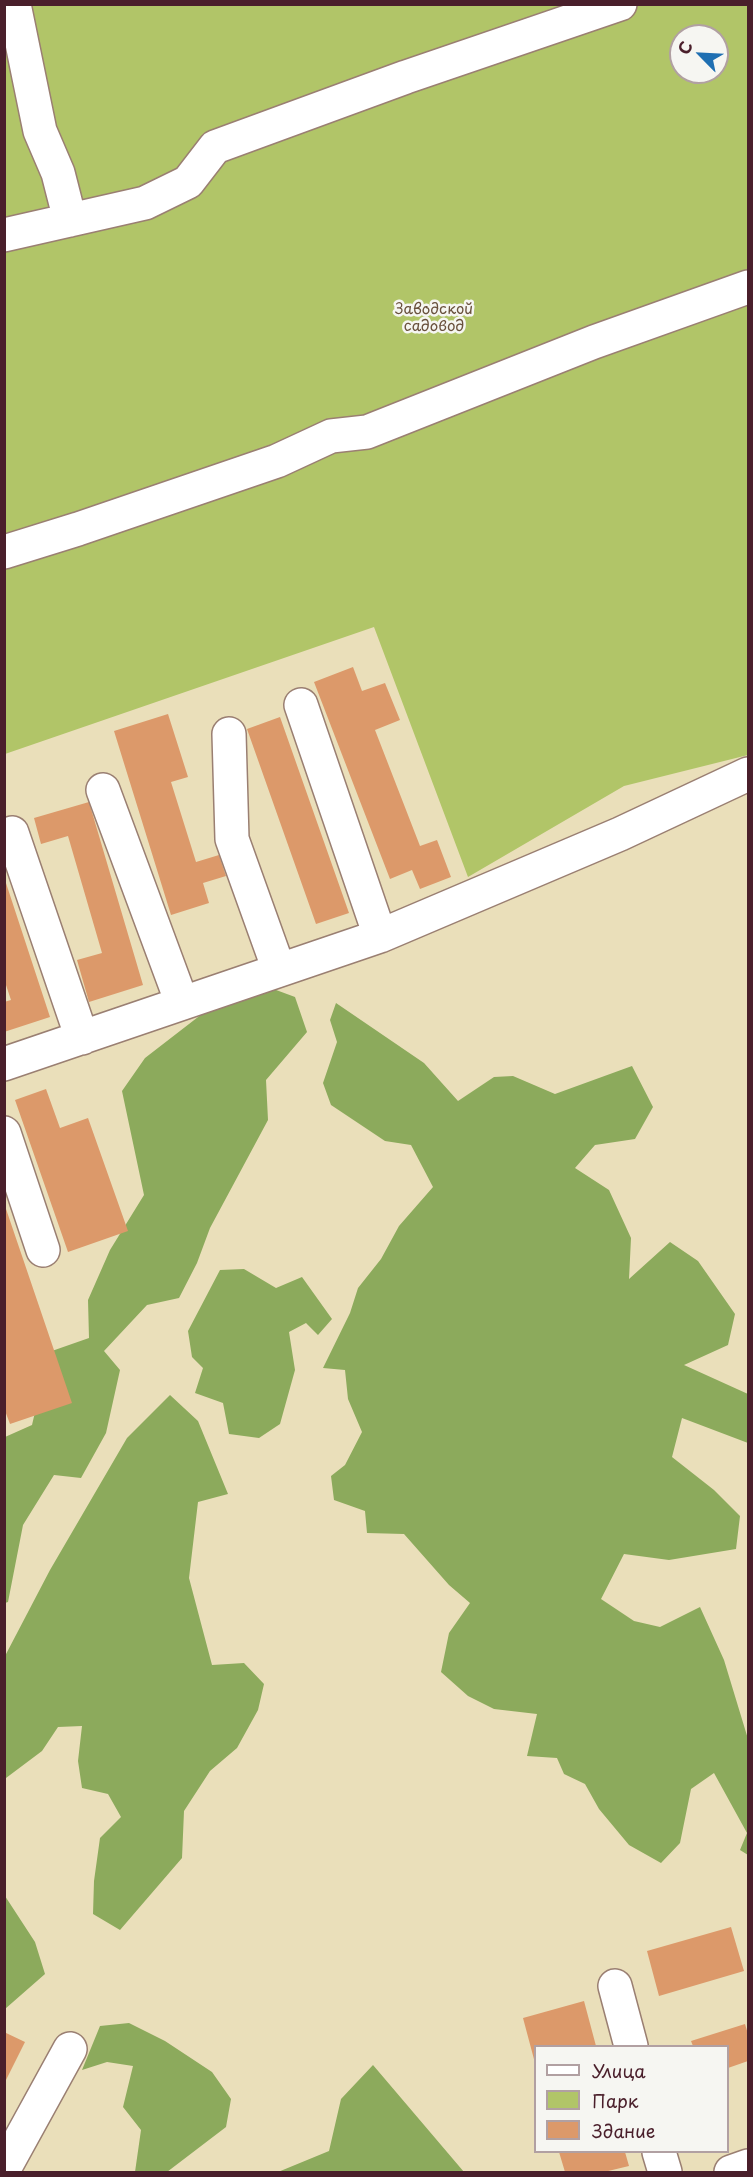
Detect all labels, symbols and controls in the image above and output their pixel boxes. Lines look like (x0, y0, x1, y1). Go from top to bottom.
north arrow (669, 24, 729, 84)
text: С (671, 37, 698, 58)
park label: Заводской садовод (395, 301, 473, 336)
legend (534, 2045, 729, 2153)
text: Улица (592, 2057, 646, 2084)
text: Парк (592, 2087, 638, 2114)
text: Здание (592, 2117, 655, 2144)

